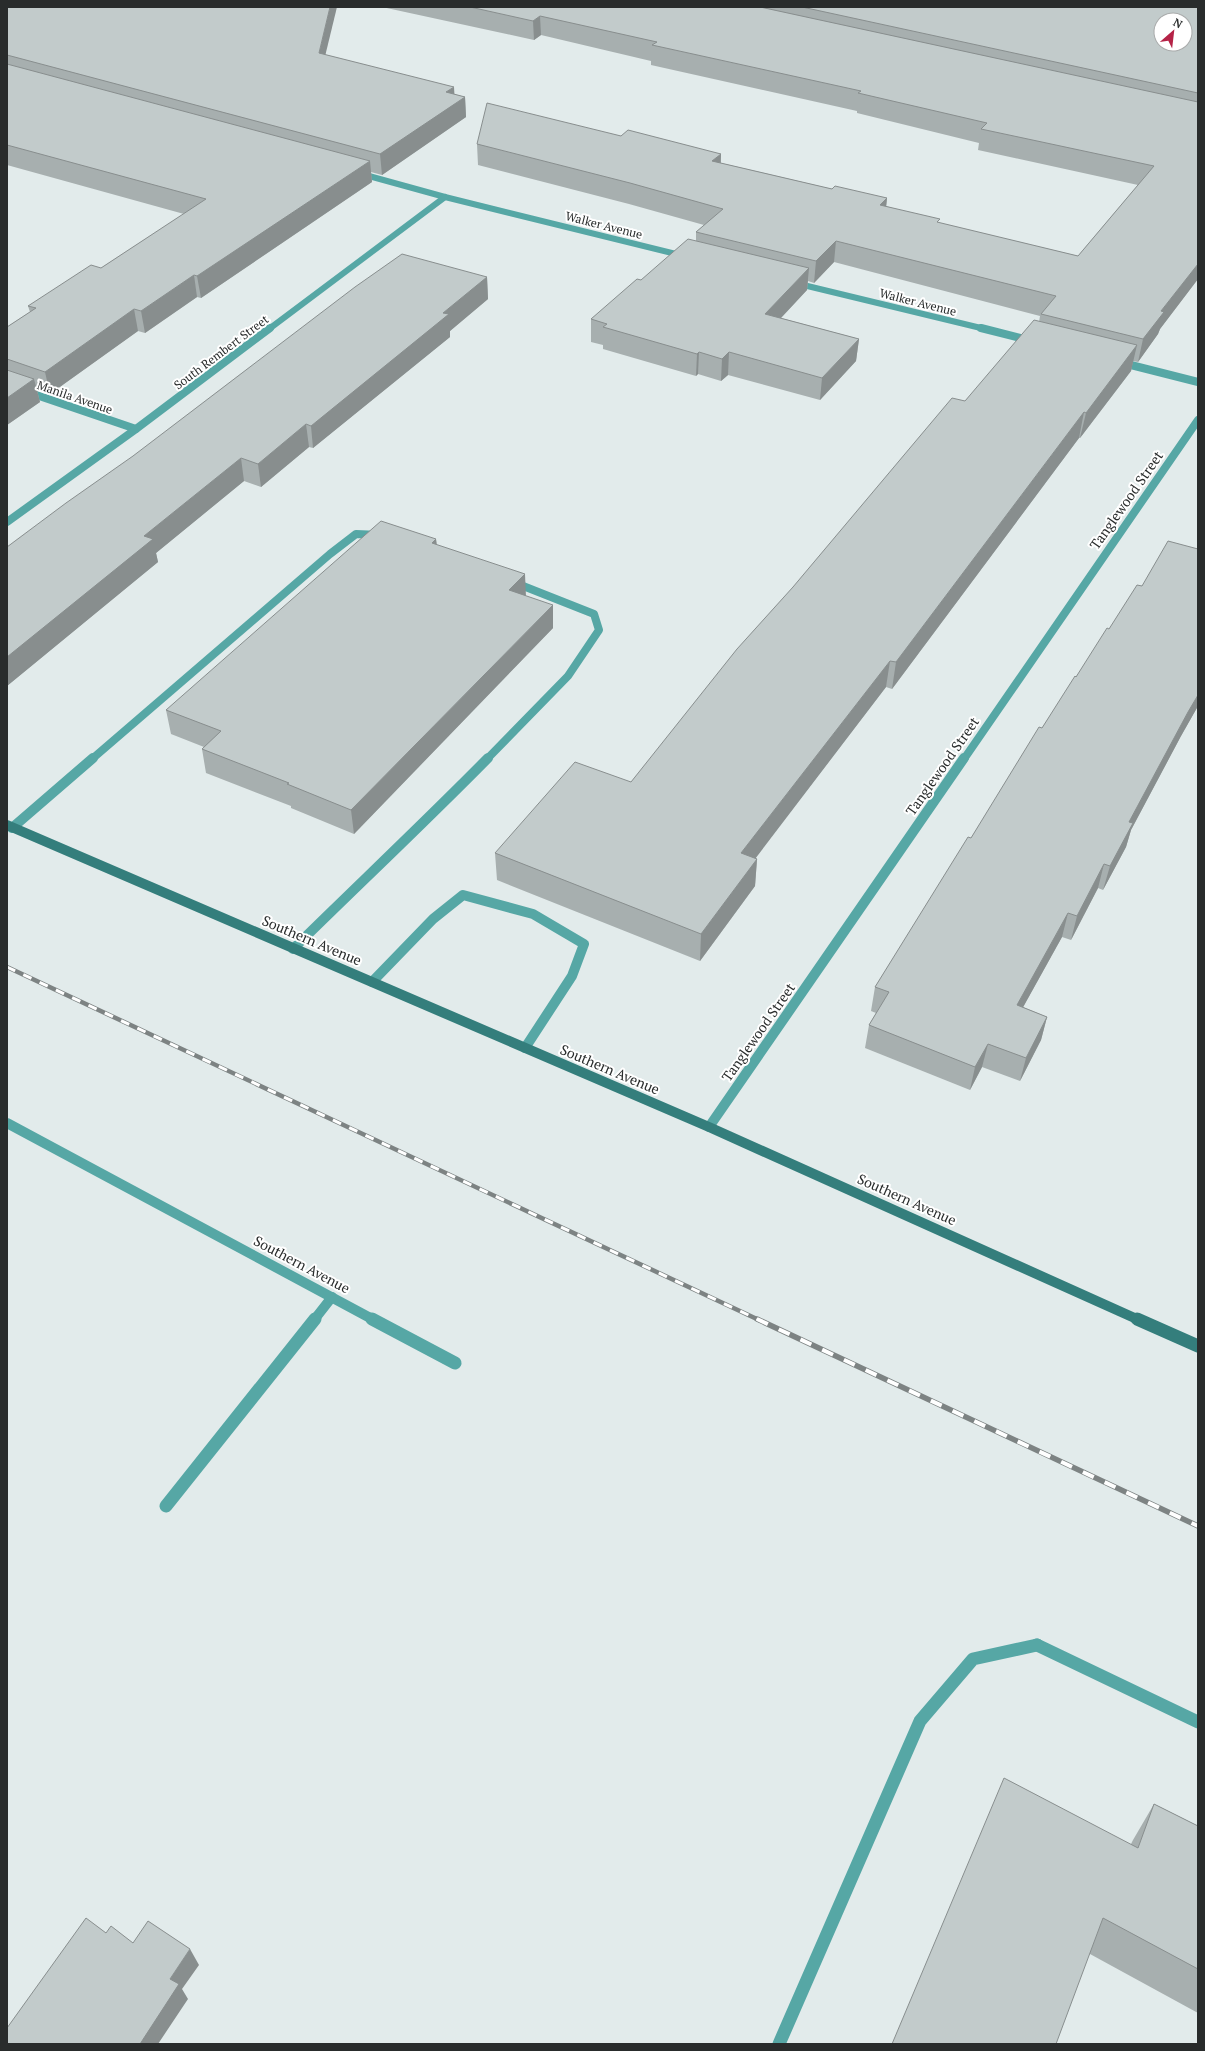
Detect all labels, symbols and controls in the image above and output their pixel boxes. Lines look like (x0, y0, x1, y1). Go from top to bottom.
north arrow (1153, 12, 1193, 52)
text: N (1171, 15, 1185, 32)
street label: Walker Avenue (564, 208, 644, 242)
street label: Walker Avenue (878, 285, 958, 319)
street label: South Rembert Street (171, 311, 272, 393)
street label: Manila Avenue (35, 377, 115, 417)
street label: Tanglewood Street (1085, 446, 1168, 553)
street label: Tanglewood Street (901, 712, 984, 819)
street label: Southern Avenue (259, 910, 365, 970)
street label: Tanglewood Street (717, 978, 800, 1085)
street label: Southern Avenue (557, 1039, 663, 1099)
street label: Southern Avenue (855, 1169, 959, 1229)
street label: Southern Avenue (251, 1231, 353, 1297)

